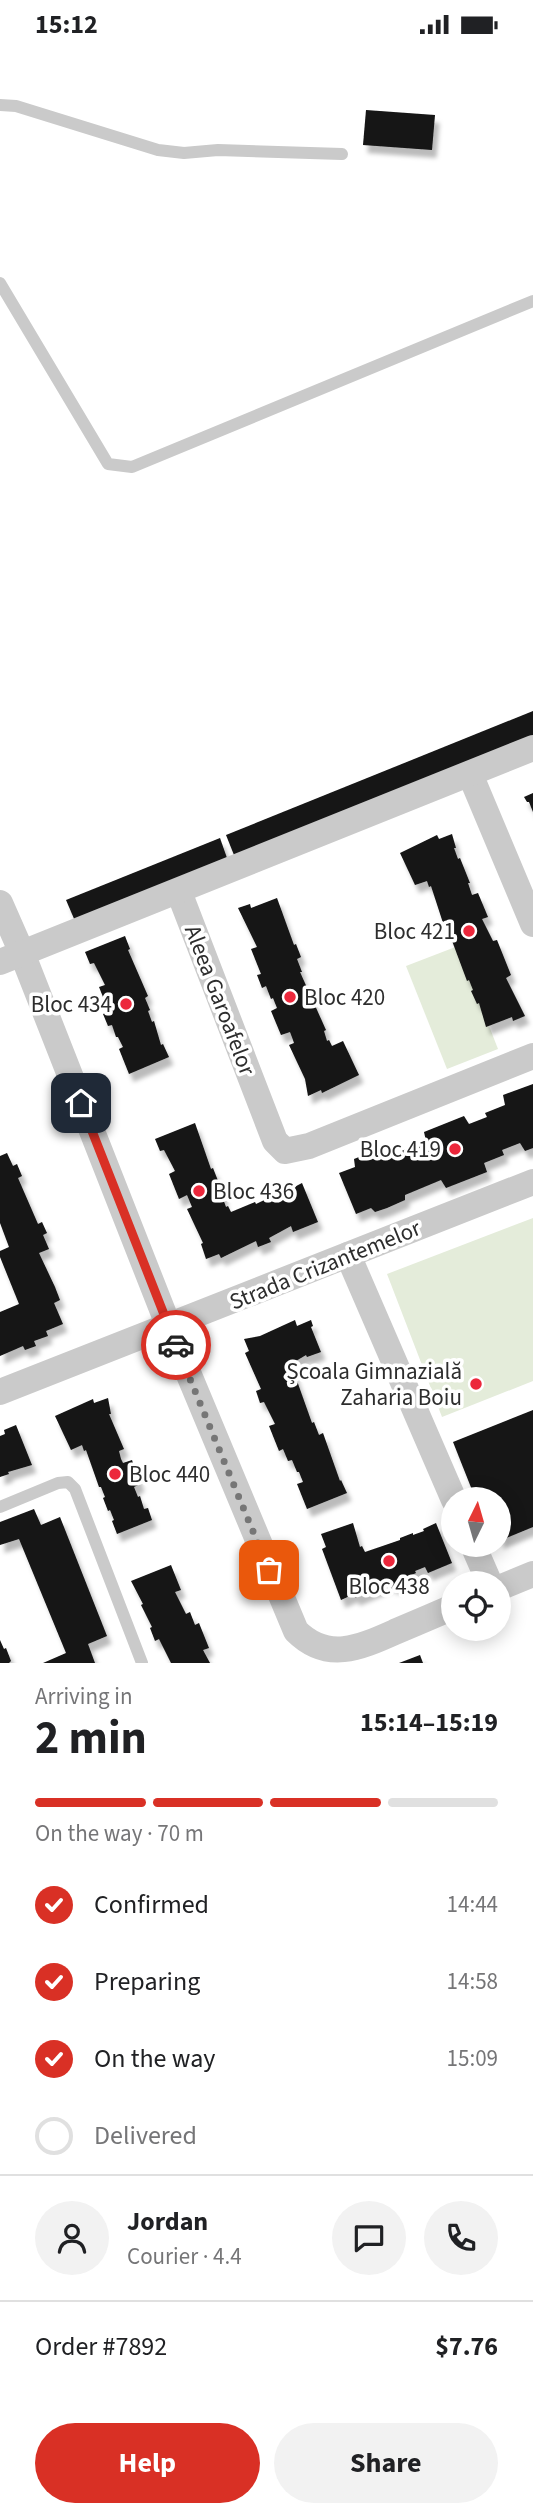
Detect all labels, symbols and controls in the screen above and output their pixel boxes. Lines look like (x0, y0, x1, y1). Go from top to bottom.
text: 15:12 (35, 6, 98, 43)
place label: Bloc 421 (374, 915, 455, 948)
street label: Aleea Garoafelor (176, 920, 264, 1081)
marker: Bloc 421 (461, 923, 477, 939)
place label: Bloc 420 (304, 981, 385, 1014)
place label: Bloc 434 (31, 988, 112, 1021)
marker: Bloc 420 (282, 989, 298, 1005)
marker: Bloc 434 (118, 996, 134, 1012)
pin (51, 1073, 111, 1133)
icon: home (62, 1084, 100, 1122)
place label: Bloc 419 (360, 1133, 441, 1166)
marker: Bloc 419 (447, 1141, 463, 1157)
place label: Bloc 436 (213, 1175, 294, 1208)
marker: Bloc 436 (191, 1183, 207, 1199)
street label: Strada Crizantemelor (225, 1211, 426, 1318)
courier (141, 1310, 211, 1380)
icon: car (157, 1326, 195, 1364)
place label: Școala Gimnazială Zaharia Boiu (286, 1355, 462, 1414)
marker: Școala Gimnazială Zaharia Boiu (468, 1376, 484, 1392)
place label: Bloc 440 (129, 1458, 210, 1491)
marker: Bloc 440 (107, 1466, 123, 1482)
north arrow (441, 1487, 511, 1557)
map controls (441, 1487, 511, 1641)
pin (239, 1540, 299, 1600)
icon: bag (250, 1551, 288, 1589)
marker: Bloc 438 (381, 1553, 397, 1569)
place label: Bloc 438 (348, 1570, 430, 1603)
button: locate (441, 1571, 511, 1641)
text: Arriving in (35, 1680, 133, 1713)
text: 15:14–15:19 (360, 1704, 498, 1741)
text: 2 min (35, 1706, 147, 1771)
text: On the way · 70 m (35, 1817, 204, 1850)
icon: check (35, 1886, 73, 1924)
text: Confirmed (94, 1886, 209, 1923)
text: 14:44 (447, 1888, 498, 1921)
icon: check (35, 1963, 73, 2001)
text: Preparing (94, 1963, 200, 2000)
text: 14:58 (447, 1965, 498, 1998)
icon: check (35, 2040, 73, 2078)
text: On the way (94, 2040, 215, 2077)
text: 15:09 (447, 2042, 498, 2075)
text: Delivered (94, 2117, 197, 2154)
button: person (35, 2201, 109, 2275)
button: chat (332, 2201, 406, 2275)
button: phone (424, 2201, 498, 2275)
text: Jordan (127, 2203, 208, 2240)
text: Courier · 4.4 (127, 2240, 242, 2273)
text: Order #7892 (35, 2328, 167, 2365)
text: $7.76 (435, 2328, 498, 2365)
button: Help (35, 2423, 260, 2503)
button: Share (274, 2423, 498, 2503)

